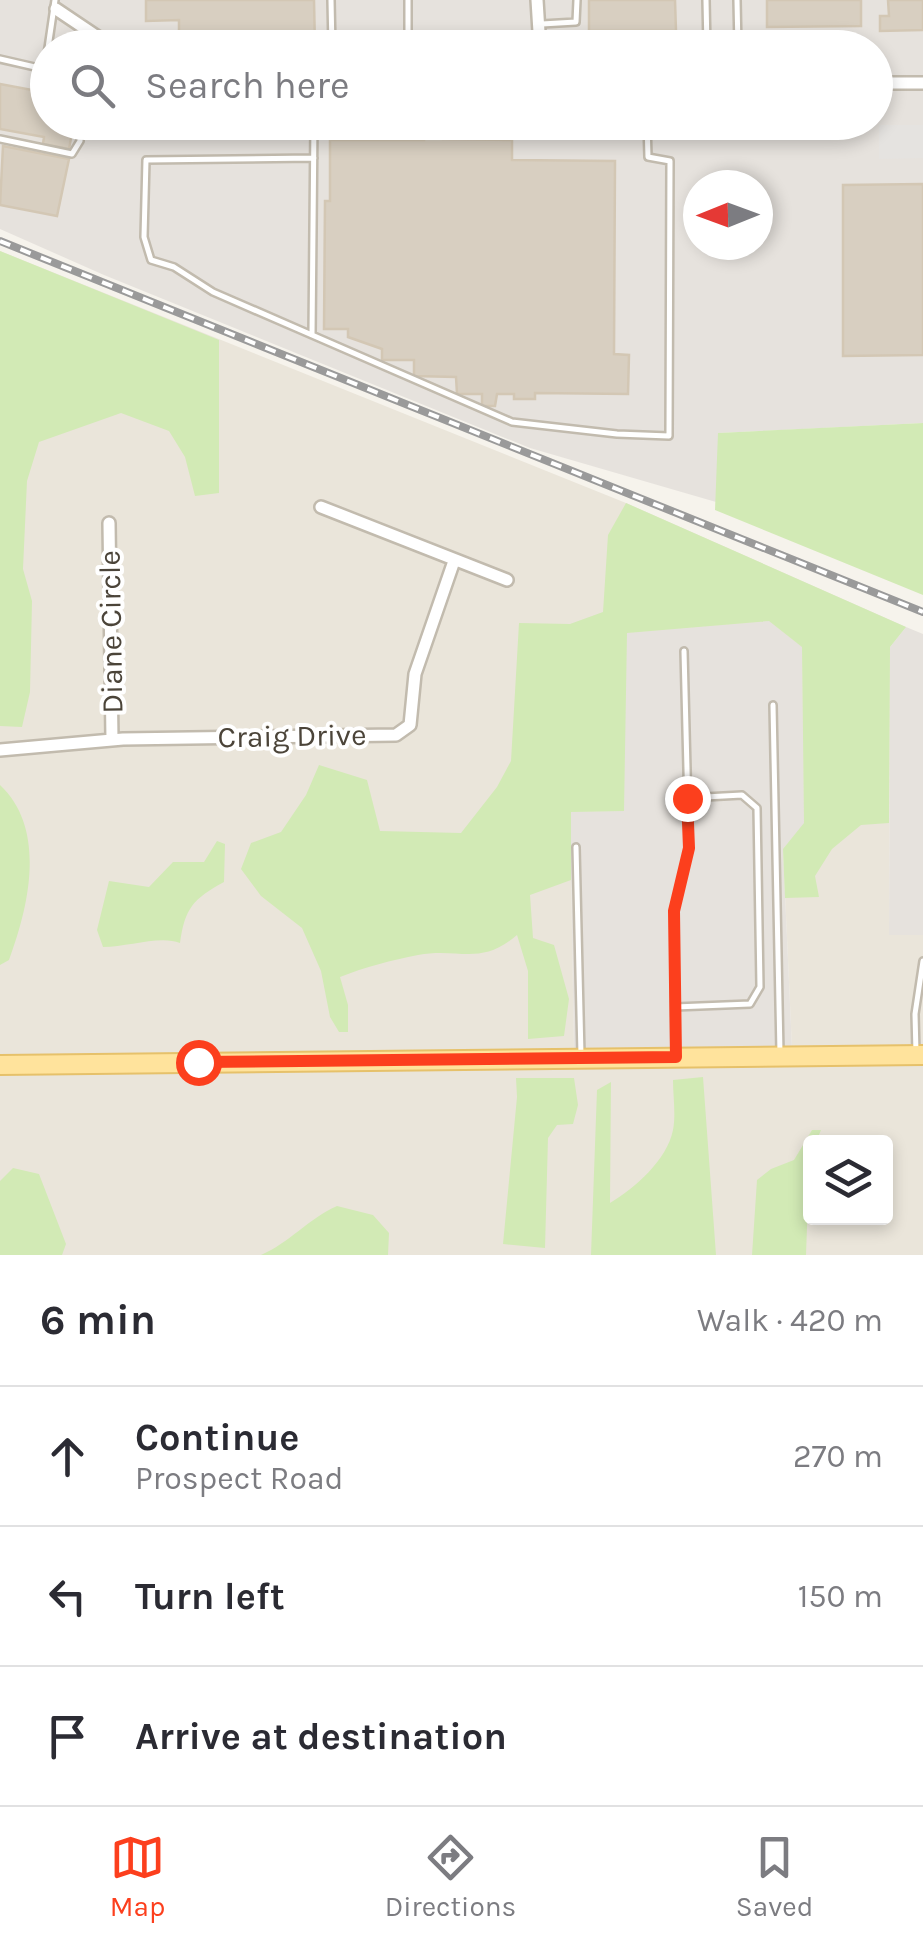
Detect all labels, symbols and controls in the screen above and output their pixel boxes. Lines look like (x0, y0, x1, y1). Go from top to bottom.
search box (30, 30, 893, 140)
icon: search (65, 58, 120, 113)
text: Search here (145, 63, 349, 108)
north arrow (683, 170, 773, 260)
street label: Diane Circle (92, 550, 130, 714)
street label: Craig Drive (217, 717, 367, 755)
route end (665, 776, 711, 822)
route start (176, 1040, 222, 1086)
map controls (803, 1135, 893, 1225)
button: layers (803, 1135, 893, 1225)
text: 6 min (40, 1295, 156, 1345)
text: Walk · 420 m (697, 1302, 883, 1339)
text: Continue (135, 1415, 299, 1460)
icon: ahead (40, 1429, 95, 1484)
text: 270 m (793, 1438, 883, 1475)
text: Prospect Road (135, 1460, 344, 1497)
icon: left (40, 1569, 95, 1624)
text: Turn left (135, 1574, 285, 1619)
text: 150 m (798, 1578, 883, 1615)
icon: arrive (40, 1709, 95, 1764)
text: Arrive at destination (135, 1714, 507, 1759)
tab: Map (110, 1830, 165, 1923)
tab: Directions (385, 1830, 516, 1923)
tab: Saved (736, 1830, 813, 1923)

